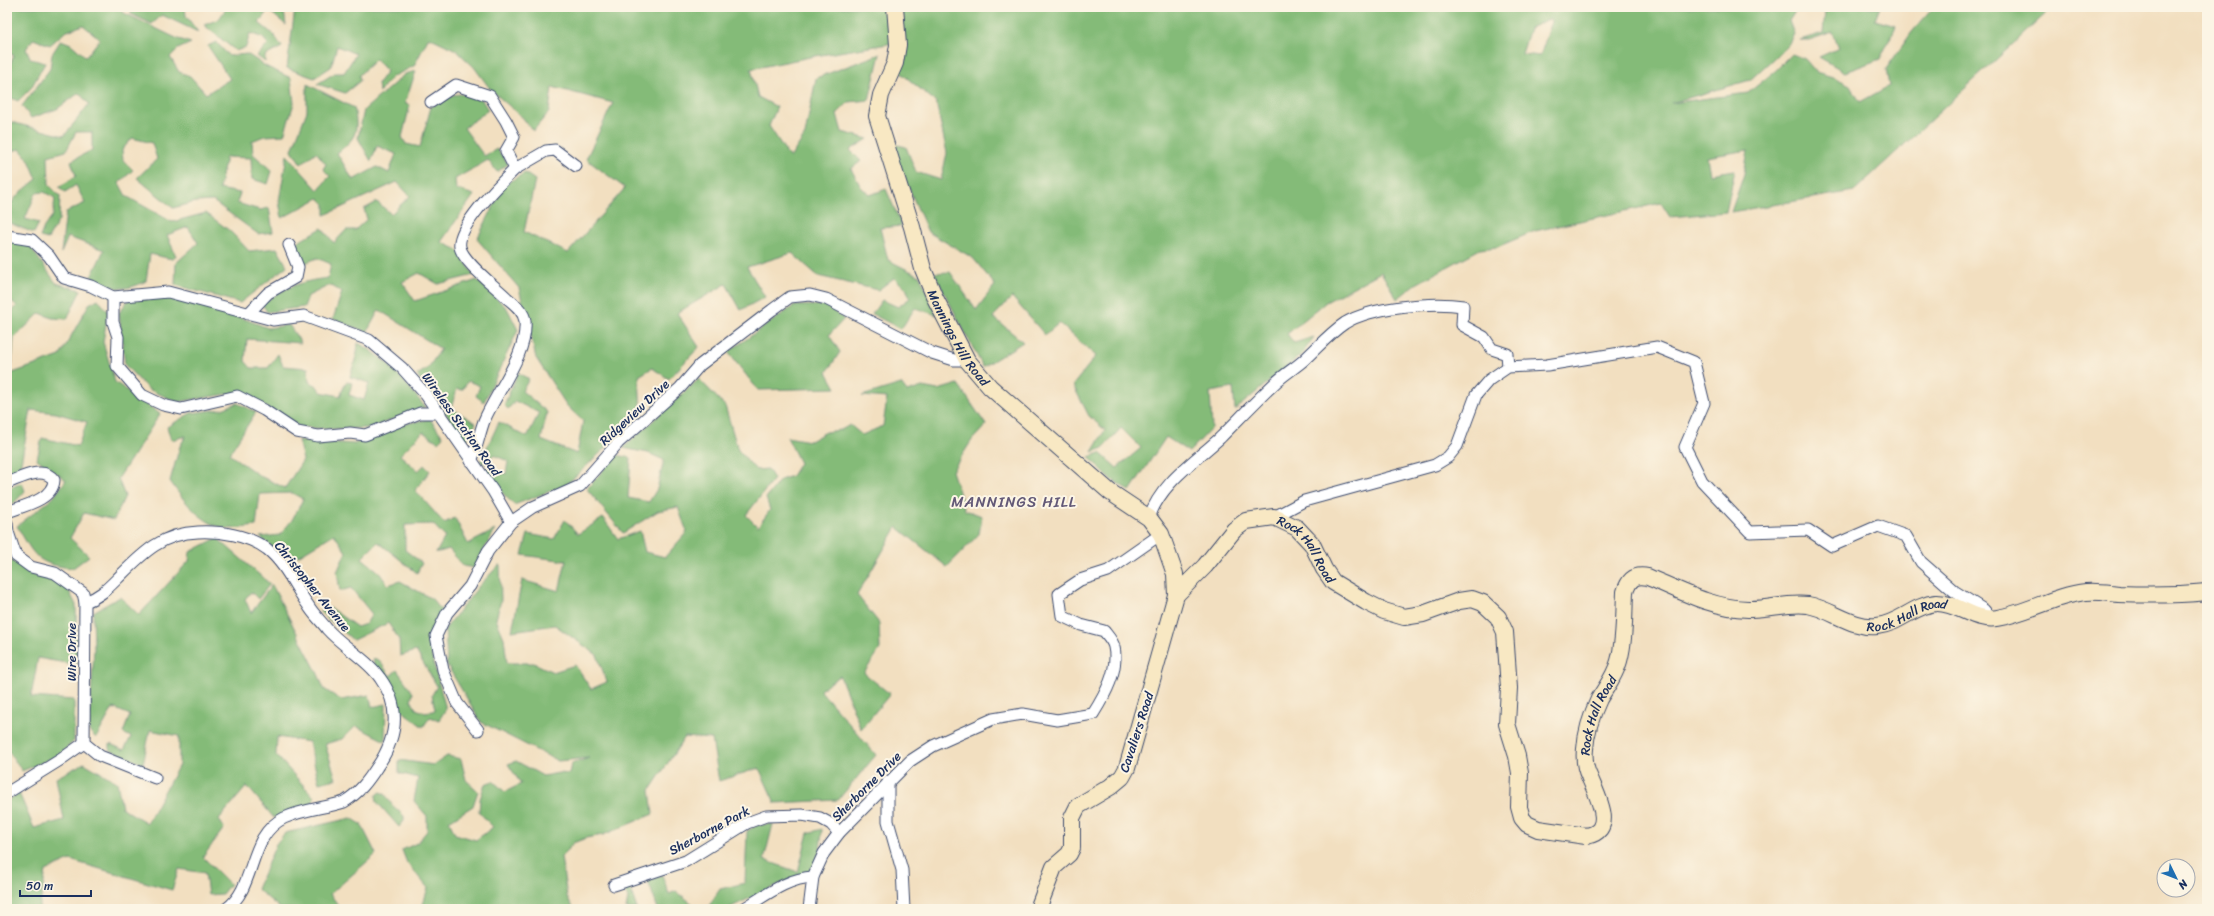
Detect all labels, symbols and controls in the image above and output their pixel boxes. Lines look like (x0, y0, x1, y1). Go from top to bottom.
street label: Mannings Hill Road (921, 286, 996, 392)
street label: Wireless Station Road (416, 367, 508, 482)
street label: Ridgeview Drive (594, 374, 675, 451)
district label: MANNINGS HILL (951, 489, 1077, 515)
street label: Rock Hall Road (1273, 509, 1342, 589)
street label: Christopher Avenue (269, 536, 357, 637)
street label: Rock Hall Road (1866, 592, 1950, 638)
street label: Wire Drive (60, 622, 83, 681)
street label: Rock Hall Road (1574, 670, 1624, 756)
street label: Cavaliers Road (1113, 688, 1161, 776)
street label: Sherborne Drive (826, 745, 907, 827)
street label: Sherborne Park (664, 799, 754, 862)
north arrow (2156, 858, 2196, 898)
scale bar (20, 872, 91, 898)
text: N (2173, 874, 2193, 894)
text: 50 m (26, 875, 53, 897)

